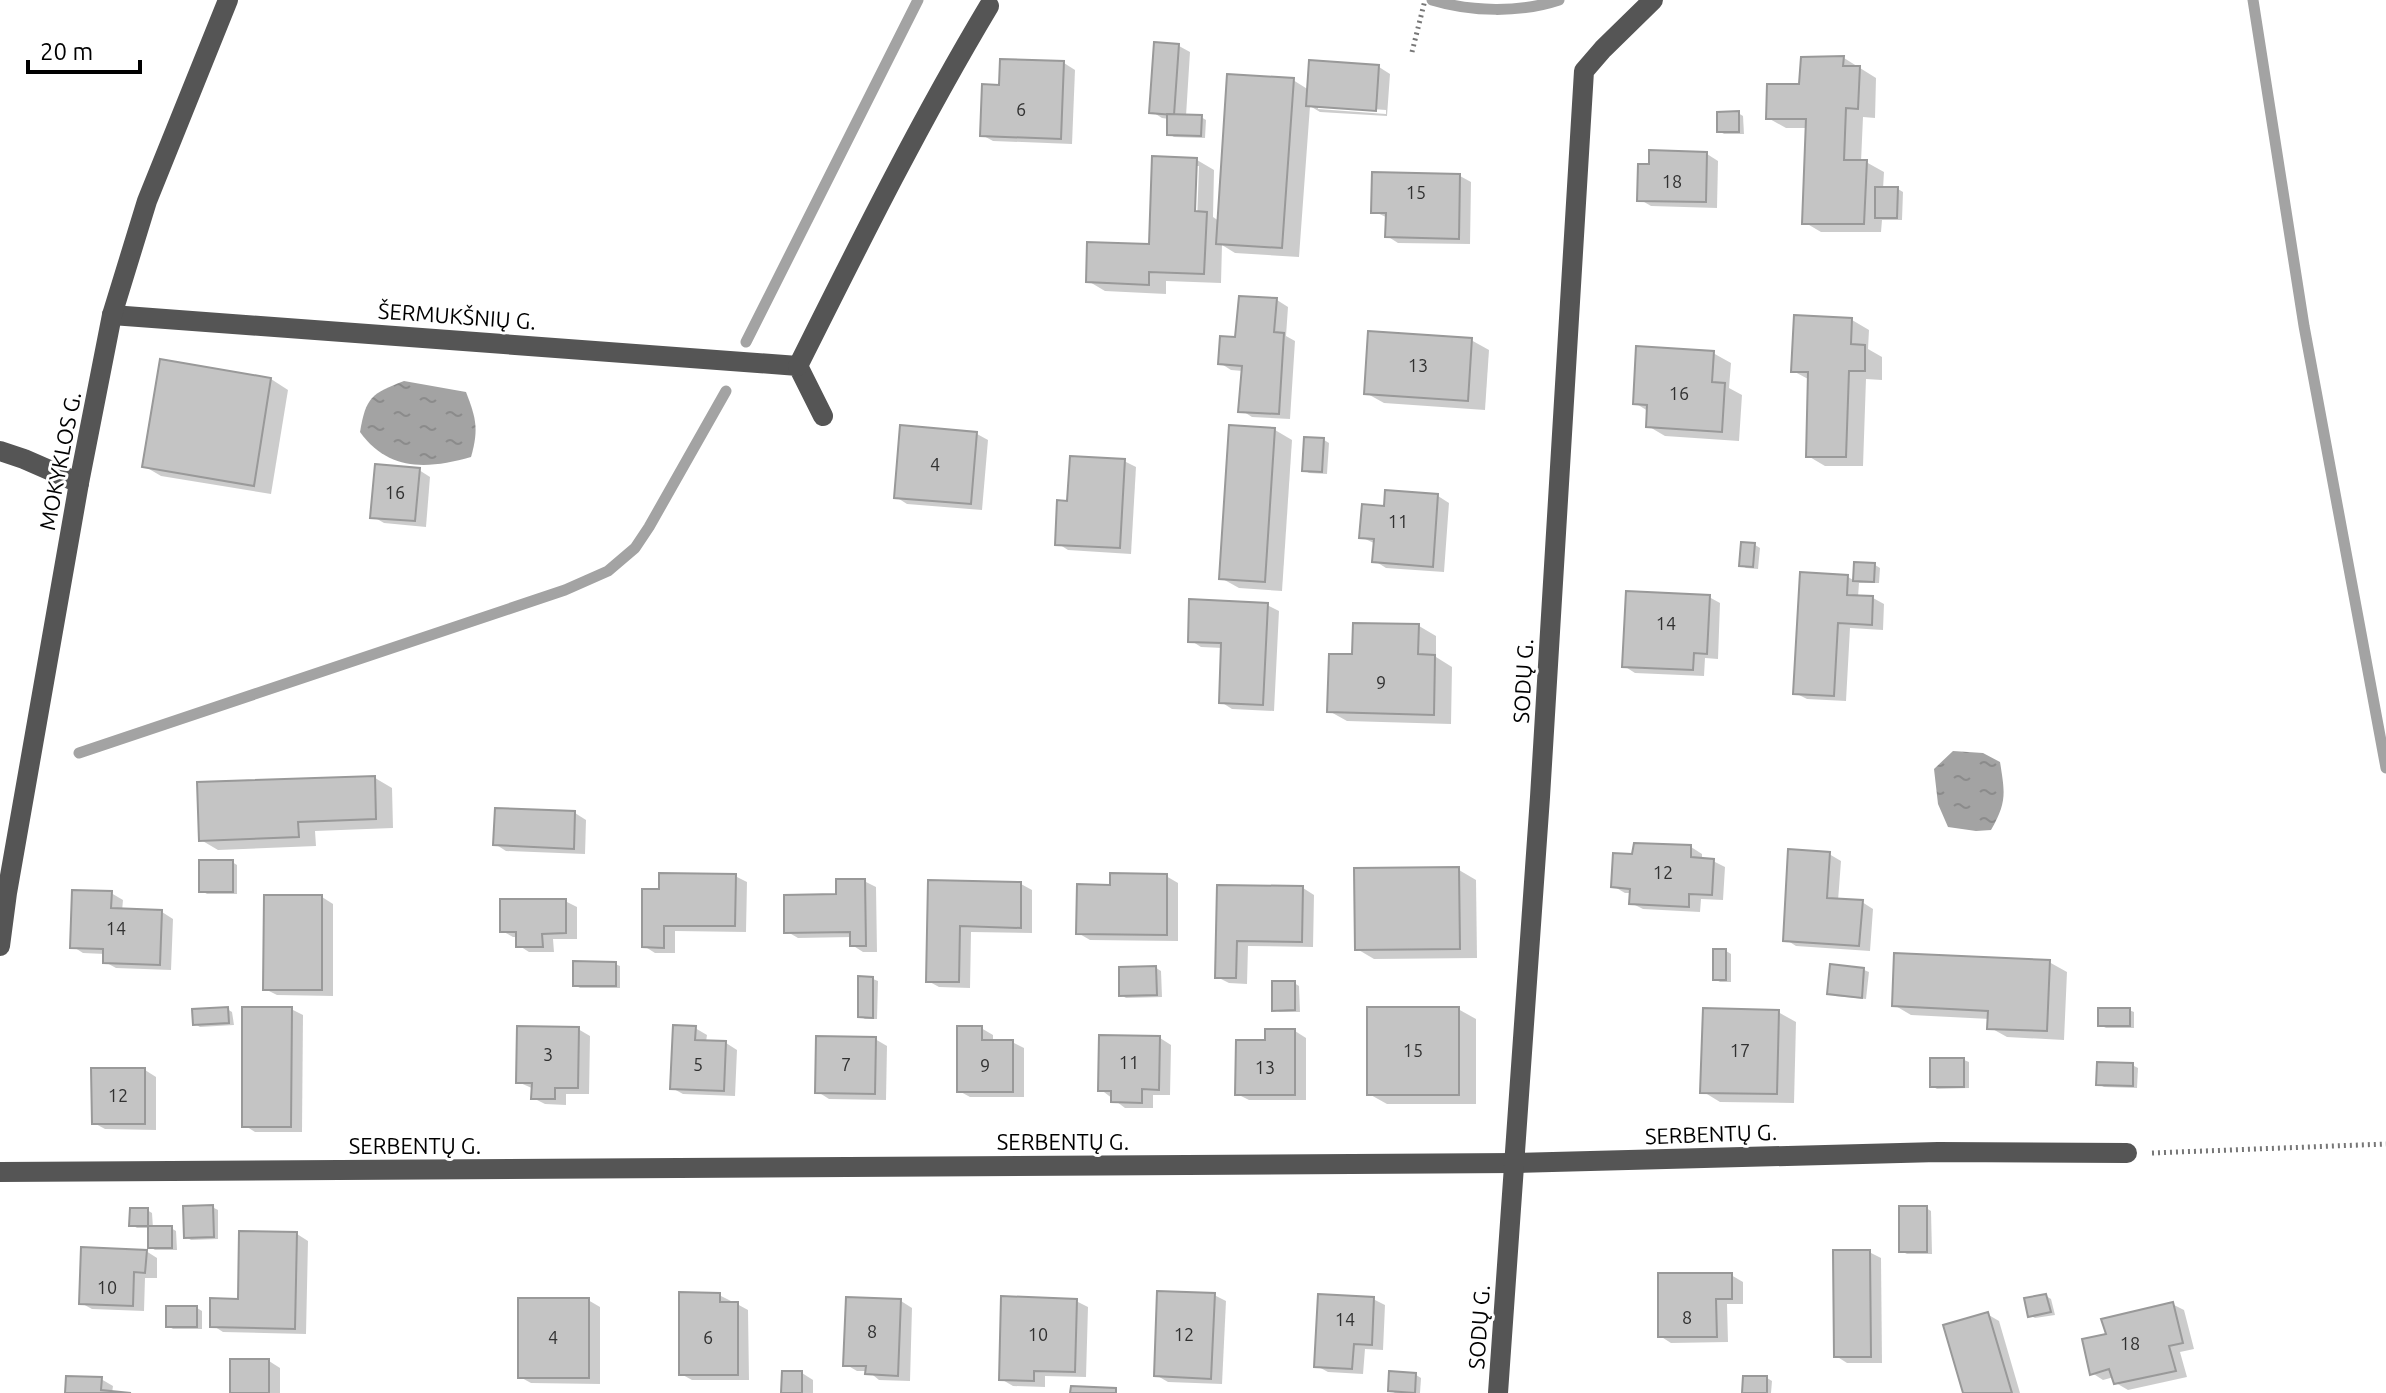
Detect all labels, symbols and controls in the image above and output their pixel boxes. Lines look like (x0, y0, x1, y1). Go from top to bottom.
scale bar (28, 24, 140, 74)
text: 20 m (40, 38, 93, 65)
house number: 6 (1016, 99, 1026, 119)
house number: 18 (1662, 171, 1682, 191)
house number: 15 (1406, 182, 1426, 202)
street label: ŠERMUKŠNIŲ G. (377, 298, 537, 333)
house number: 13 (1408, 355, 1428, 375)
house number: 16 (1669, 383, 1689, 403)
street label: MOKYKLOS G. (34, 389, 85, 532)
house number: 4 (930, 454, 940, 474)
house number: 16 (385, 482, 405, 502)
house number: 11 (1388, 511, 1408, 531)
house number: 14 (1656, 613, 1676, 633)
street label: SODŲ G. (1508, 638, 1537, 724)
house number: 9 (1376, 672, 1386, 692)
house number: 12 (1653, 862, 1673, 882)
house number: 14 (106, 918, 126, 938)
house number: 15 (1403, 1040, 1423, 1060)
house number: 17 (1730, 1040, 1750, 1060)
house number: 3 (543, 1044, 553, 1064)
house number: 11 (1119, 1052, 1139, 1072)
house number: 5 (693, 1054, 703, 1074)
house number: 7 (841, 1054, 851, 1074)
house number: 9 (980, 1055, 990, 1075)
house number: 13 (1255, 1057, 1275, 1077)
house number: 12 (108, 1085, 128, 1105)
street label: SERBENTŲ G. (1644, 1119, 1778, 1148)
street label: SERBENTŲ G. (997, 1129, 1129, 1154)
street label: SERBENTŲ G. (349, 1133, 481, 1158)
house number: 10 (97, 1277, 117, 1297)
street label: SODŲ G. (1463, 1284, 1494, 1370)
house number: 8 (1682, 1307, 1692, 1327)
house number: 14 (1335, 1309, 1355, 1329)
house number: 8 (867, 1321, 877, 1341)
house number: 10 (1028, 1324, 1048, 1344)
house number: 12 (1174, 1324, 1194, 1344)
house number: 4 (548, 1327, 558, 1347)
house number: 6 (703, 1327, 713, 1347)
house number: 18 (2120, 1333, 2140, 1353)

